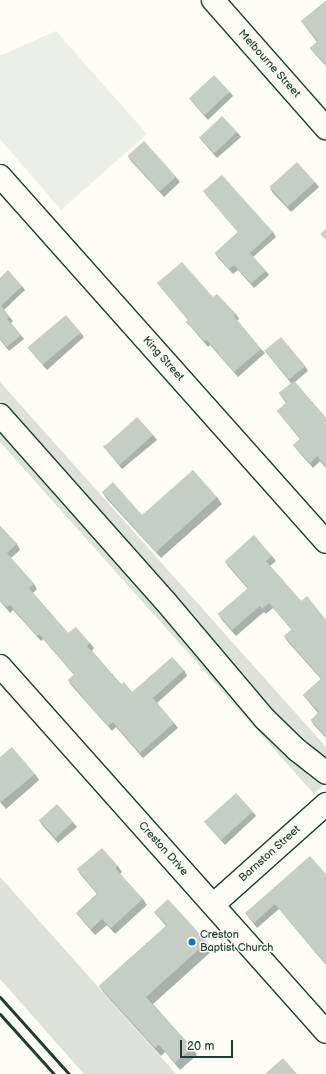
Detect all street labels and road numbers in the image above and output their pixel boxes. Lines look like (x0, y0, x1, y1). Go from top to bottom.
street label: Melbourne Street (235, 27, 303, 101)
street label: King Street (140, 334, 186, 384)
street label: Creston Drive (135, 819, 191, 879)
street label: Barnston Street (237, 823, 303, 885)

